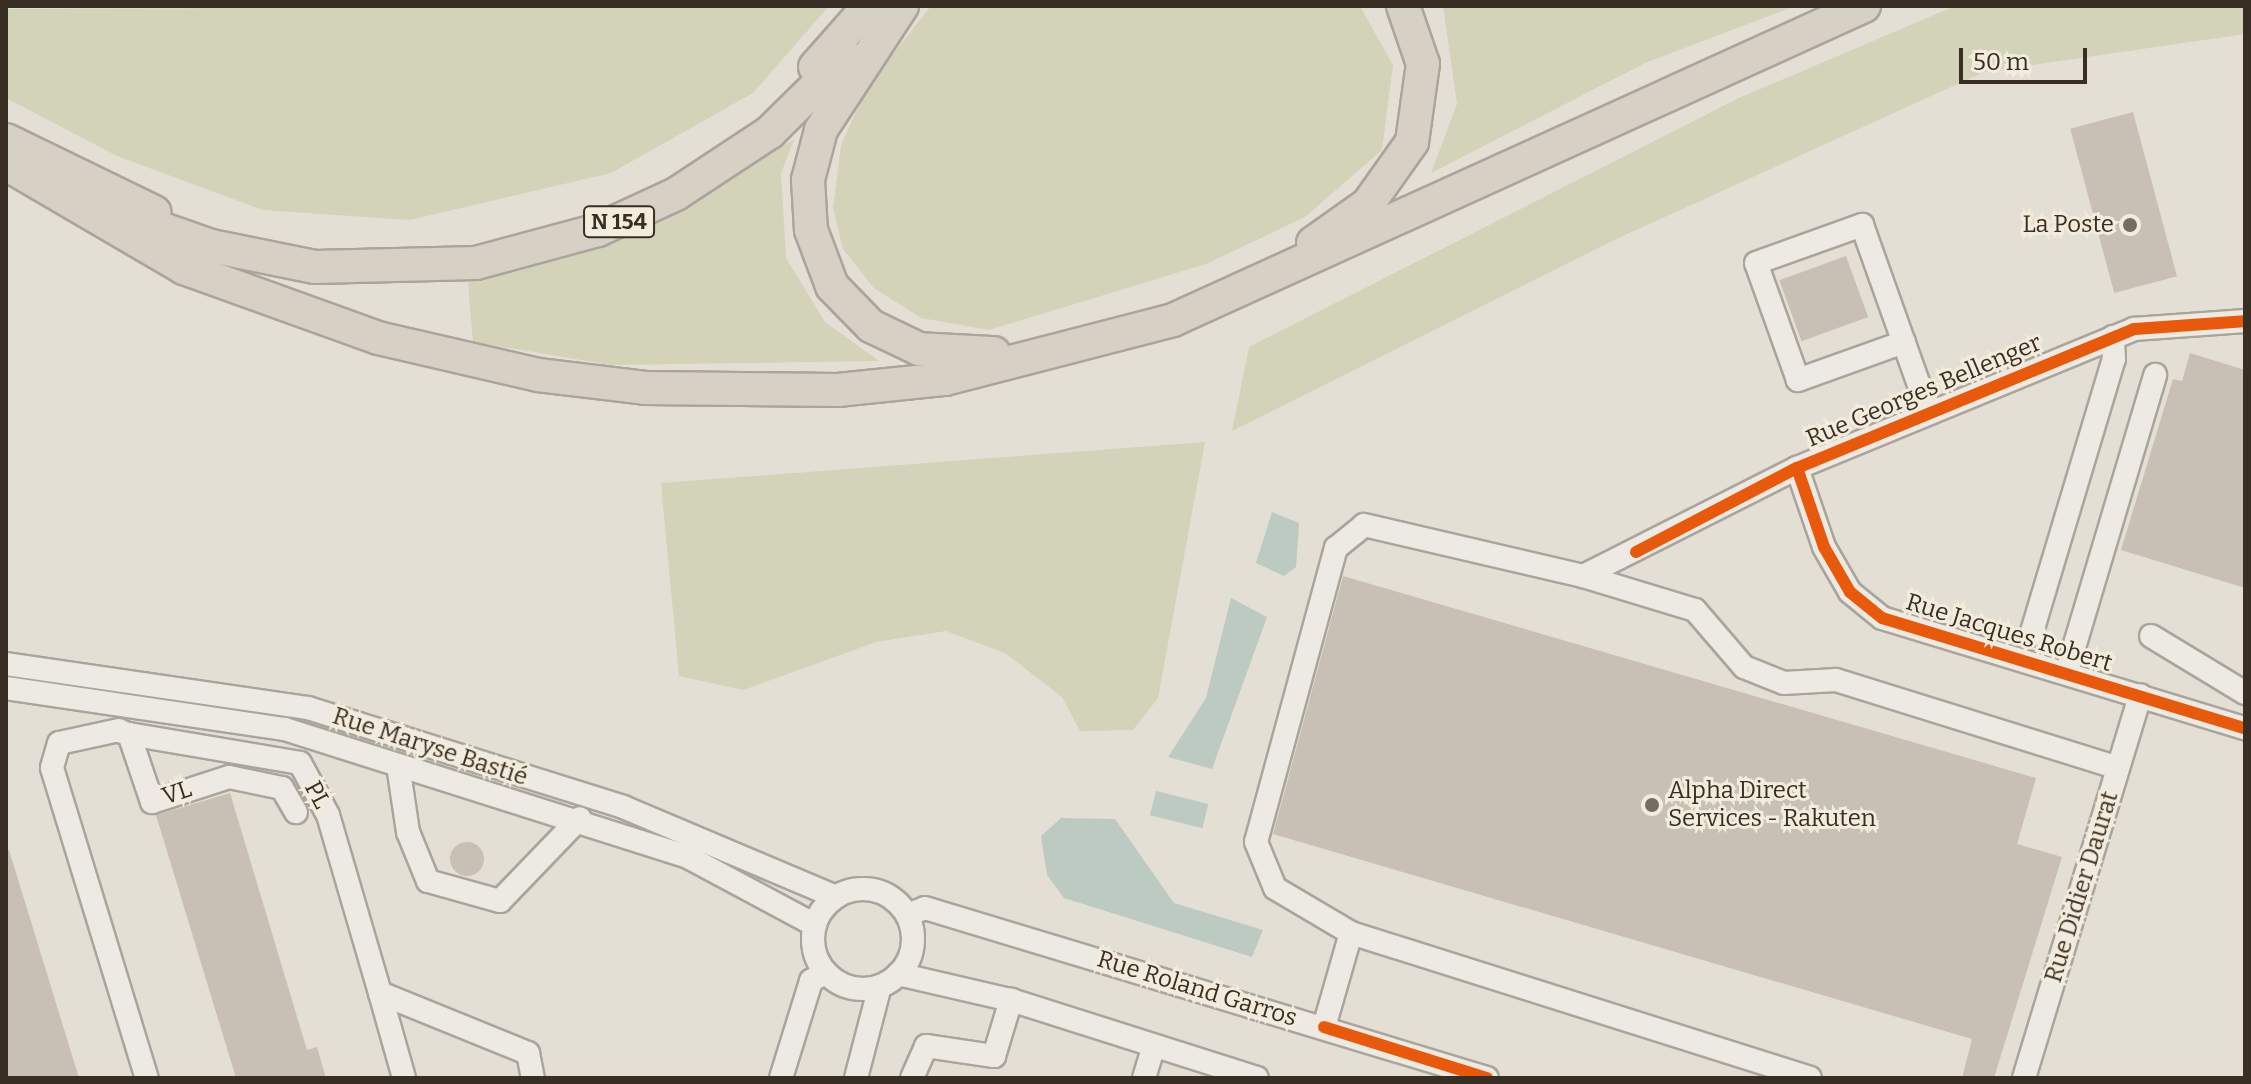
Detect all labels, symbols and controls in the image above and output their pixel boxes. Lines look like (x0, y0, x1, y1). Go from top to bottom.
scale bar (1963, 32, 2091, 82)
text: 50 m (1973, 48, 2029, 76)
road number: N 154 (583, 204, 655, 240)
place label: La Poste (2022, 211, 2114, 239)
marker: La Poste (2121, 216, 2139, 234)
street label: Rue Georges Bellenger (1802, 328, 2046, 454)
street label: Rue Jacques Robert (1902, 588, 2116, 678)
street label: Rue Maryse Bastié (329, 702, 531, 792)
street label: VL (159, 775, 195, 811)
street label: PL (298, 776, 336, 814)
place label: Alpha Direct Services - Rakuten (1668, 777, 1876, 833)
street label: Rue Didier Daurat (2039, 788, 2125, 986)
marker: Alpha Direct Services - Rakuten (1643, 796, 1661, 814)
street label: Rue Roland Garros (1094, 945, 1300, 1033)

